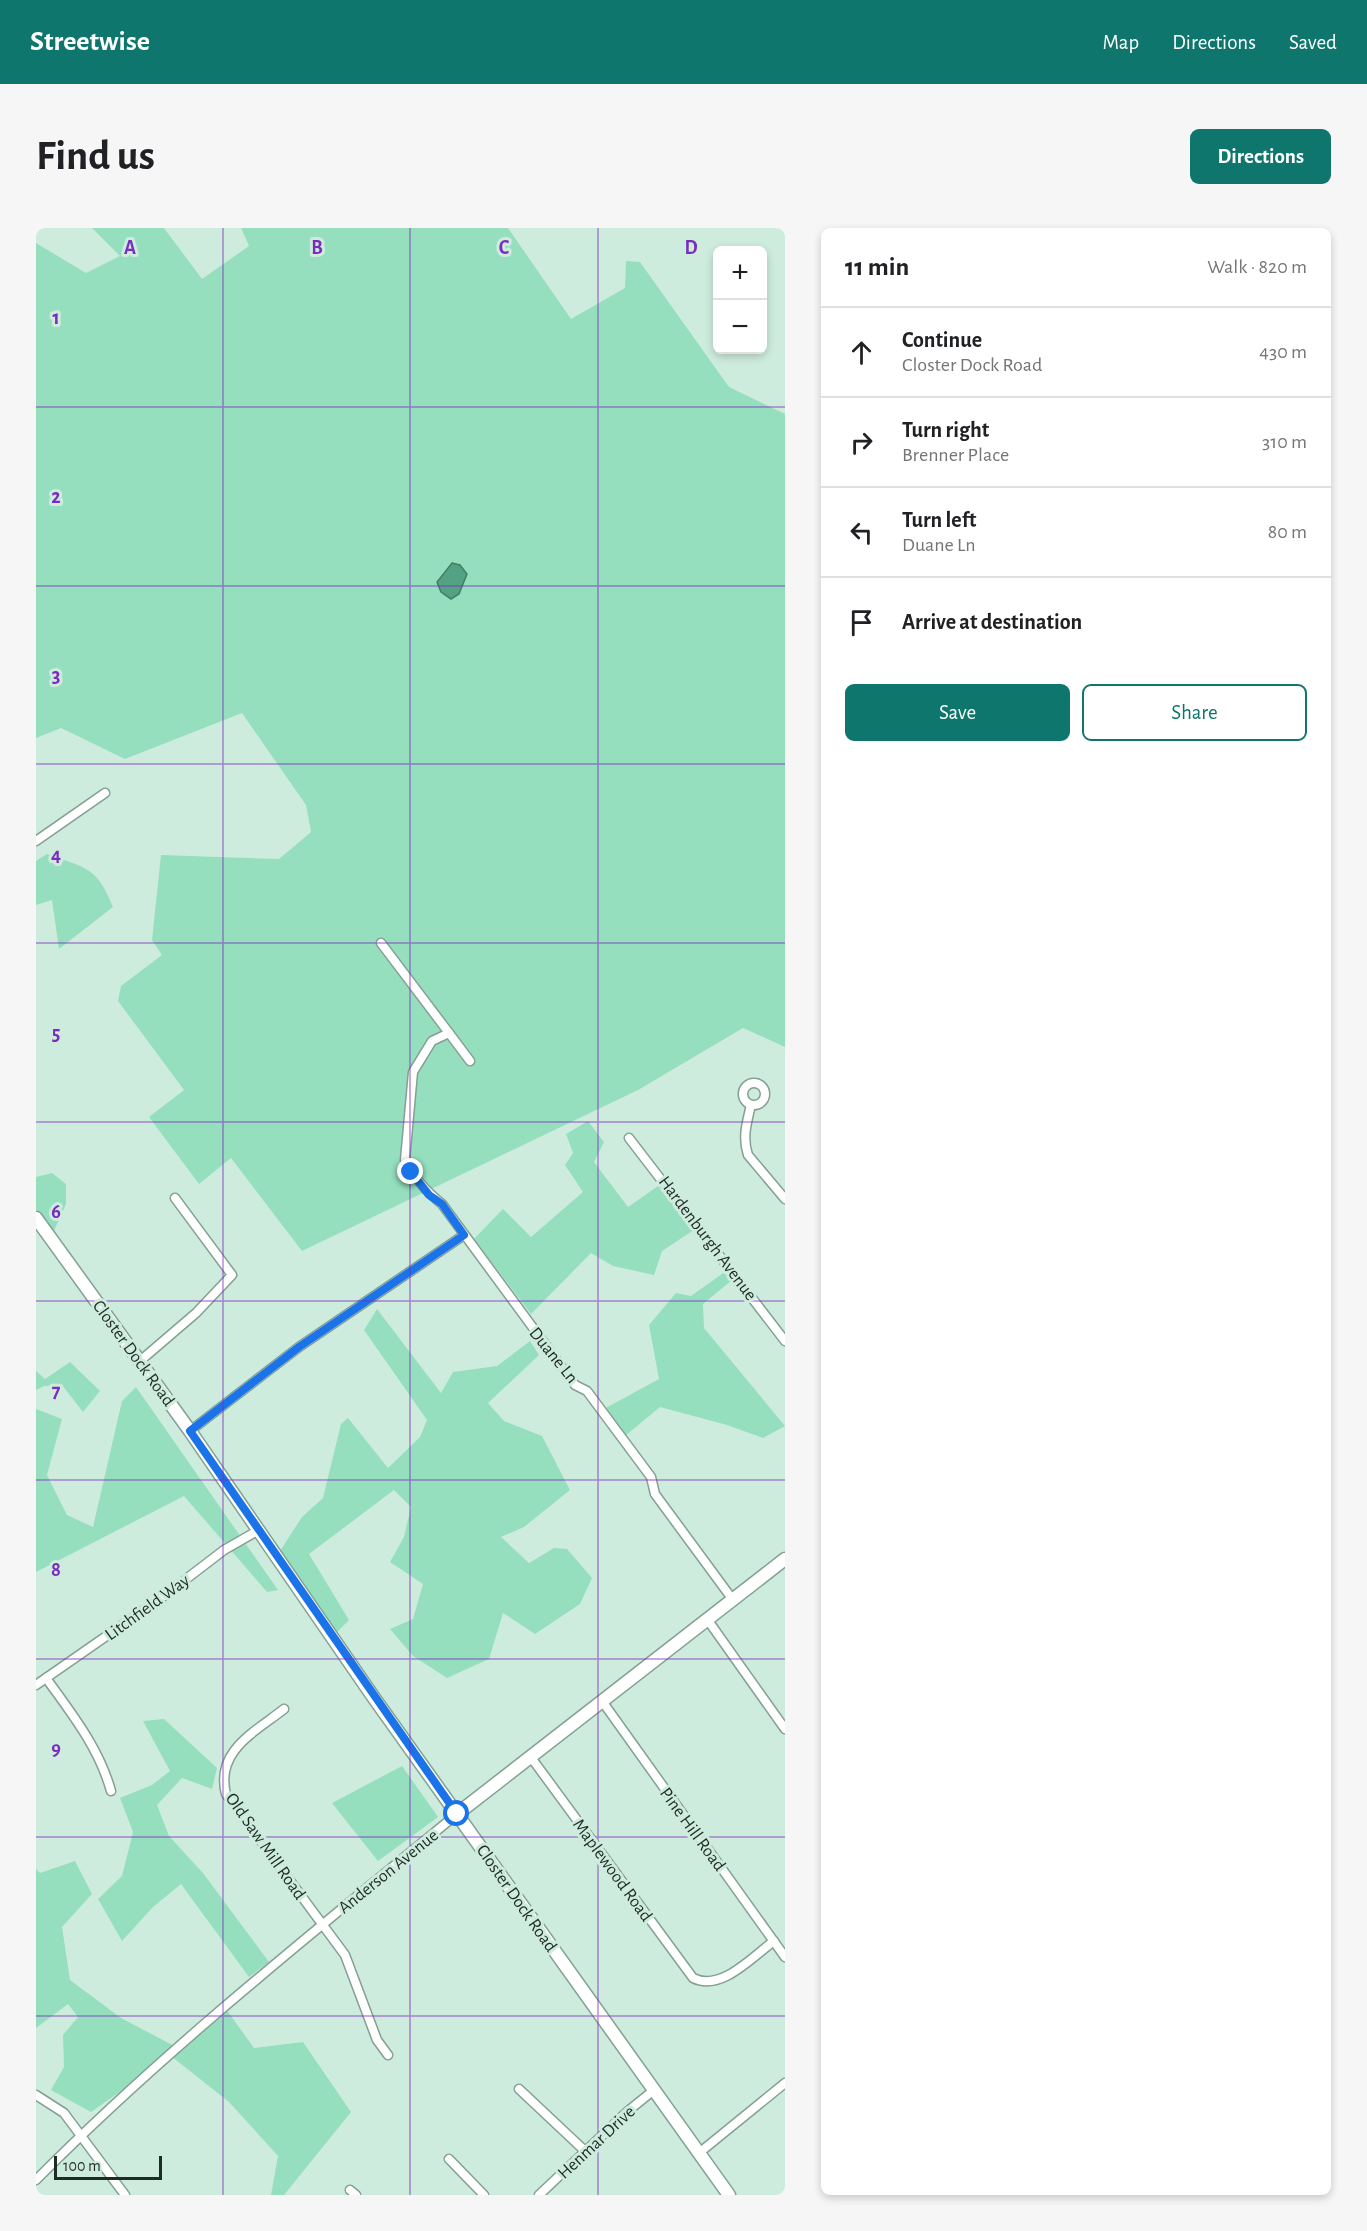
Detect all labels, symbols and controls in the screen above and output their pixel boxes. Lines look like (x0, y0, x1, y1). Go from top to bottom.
text: Streetwise (30, 28, 150, 56)
text: Map (1103, 32, 1139, 53)
text: Directions (1172, 32, 1256, 53)
text: Saved (1289, 32, 1337, 53)
button: Directions (1190, 129, 1331, 184)
text: Find us (36, 135, 155, 177)
text: A (124, 238, 136, 258)
text: B (311, 238, 323, 258)
text: C (499, 238, 510, 258)
text: D (684, 238, 698, 258)
map controls (713, 246, 767, 354)
button: + (713, 246, 767, 300)
text: 11 min (845, 254, 909, 280)
text: Walk · 820 m (1207, 257, 1307, 277)
button: − (713, 300, 767, 354)
text: 1 (52, 308, 60, 328)
text: Continue (902, 329, 982, 351)
icon: ahead (845, 336, 878, 369)
text: 430 m (1259, 342, 1307, 362)
text: Closter Dock Road (902, 355, 1042, 375)
text: Turn right (902, 419, 989, 441)
icon: right (845, 426, 878, 459)
text: 310 m (1262, 432, 1307, 452)
text: Brenner Place (902, 445, 1009, 465)
text: 2 (51, 487, 61, 507)
text: Turn left (902, 509, 976, 531)
icon: left (845, 516, 878, 549)
text: 80 m (1268, 522, 1307, 542)
text: Duane Ln (902, 535, 976, 555)
icon: arrive (845, 606, 878, 639)
text: Arrive at destination (902, 611, 1082, 633)
text: 3 (52, 666, 60, 686)
button: Save (845, 684, 1070, 741)
button: Share (1082, 684, 1307, 741)
text: 4 (51, 845, 61, 865)
text: 5 (52, 1024, 60, 1044)
route end (397, 1158, 423, 1184)
street label: Hardenburgh Avenue (655, 1173, 760, 1304)
text: 6 (51, 1202, 61, 1222)
street label: Closter Dock Road (89, 1297, 178, 1410)
street label: Duane Ln (525, 1324, 581, 1387)
text: 7 (52, 1381, 61, 1401)
text: 8 (51, 1560, 61, 1580)
street label: Litchfield Way (102, 1571, 193, 1644)
text: 9 (51, 1739, 61, 1759)
street label: Pine Hill Road (656, 1784, 728, 1875)
street label: Old Saw Mill Road (222, 1790, 309, 1903)
route start (443, 1800, 469, 1826)
street label: Maplewood Road (569, 1816, 655, 1925)
street label: Anderson Avenue (335, 1826, 442, 1917)
street label: Closter Dock Road (473, 1842, 560, 1955)
street label: Henmar Drive (555, 2103, 639, 2183)
scale bar (54, 2153, 162, 2180)
text: 100 m (63, 2158, 101, 2174)

